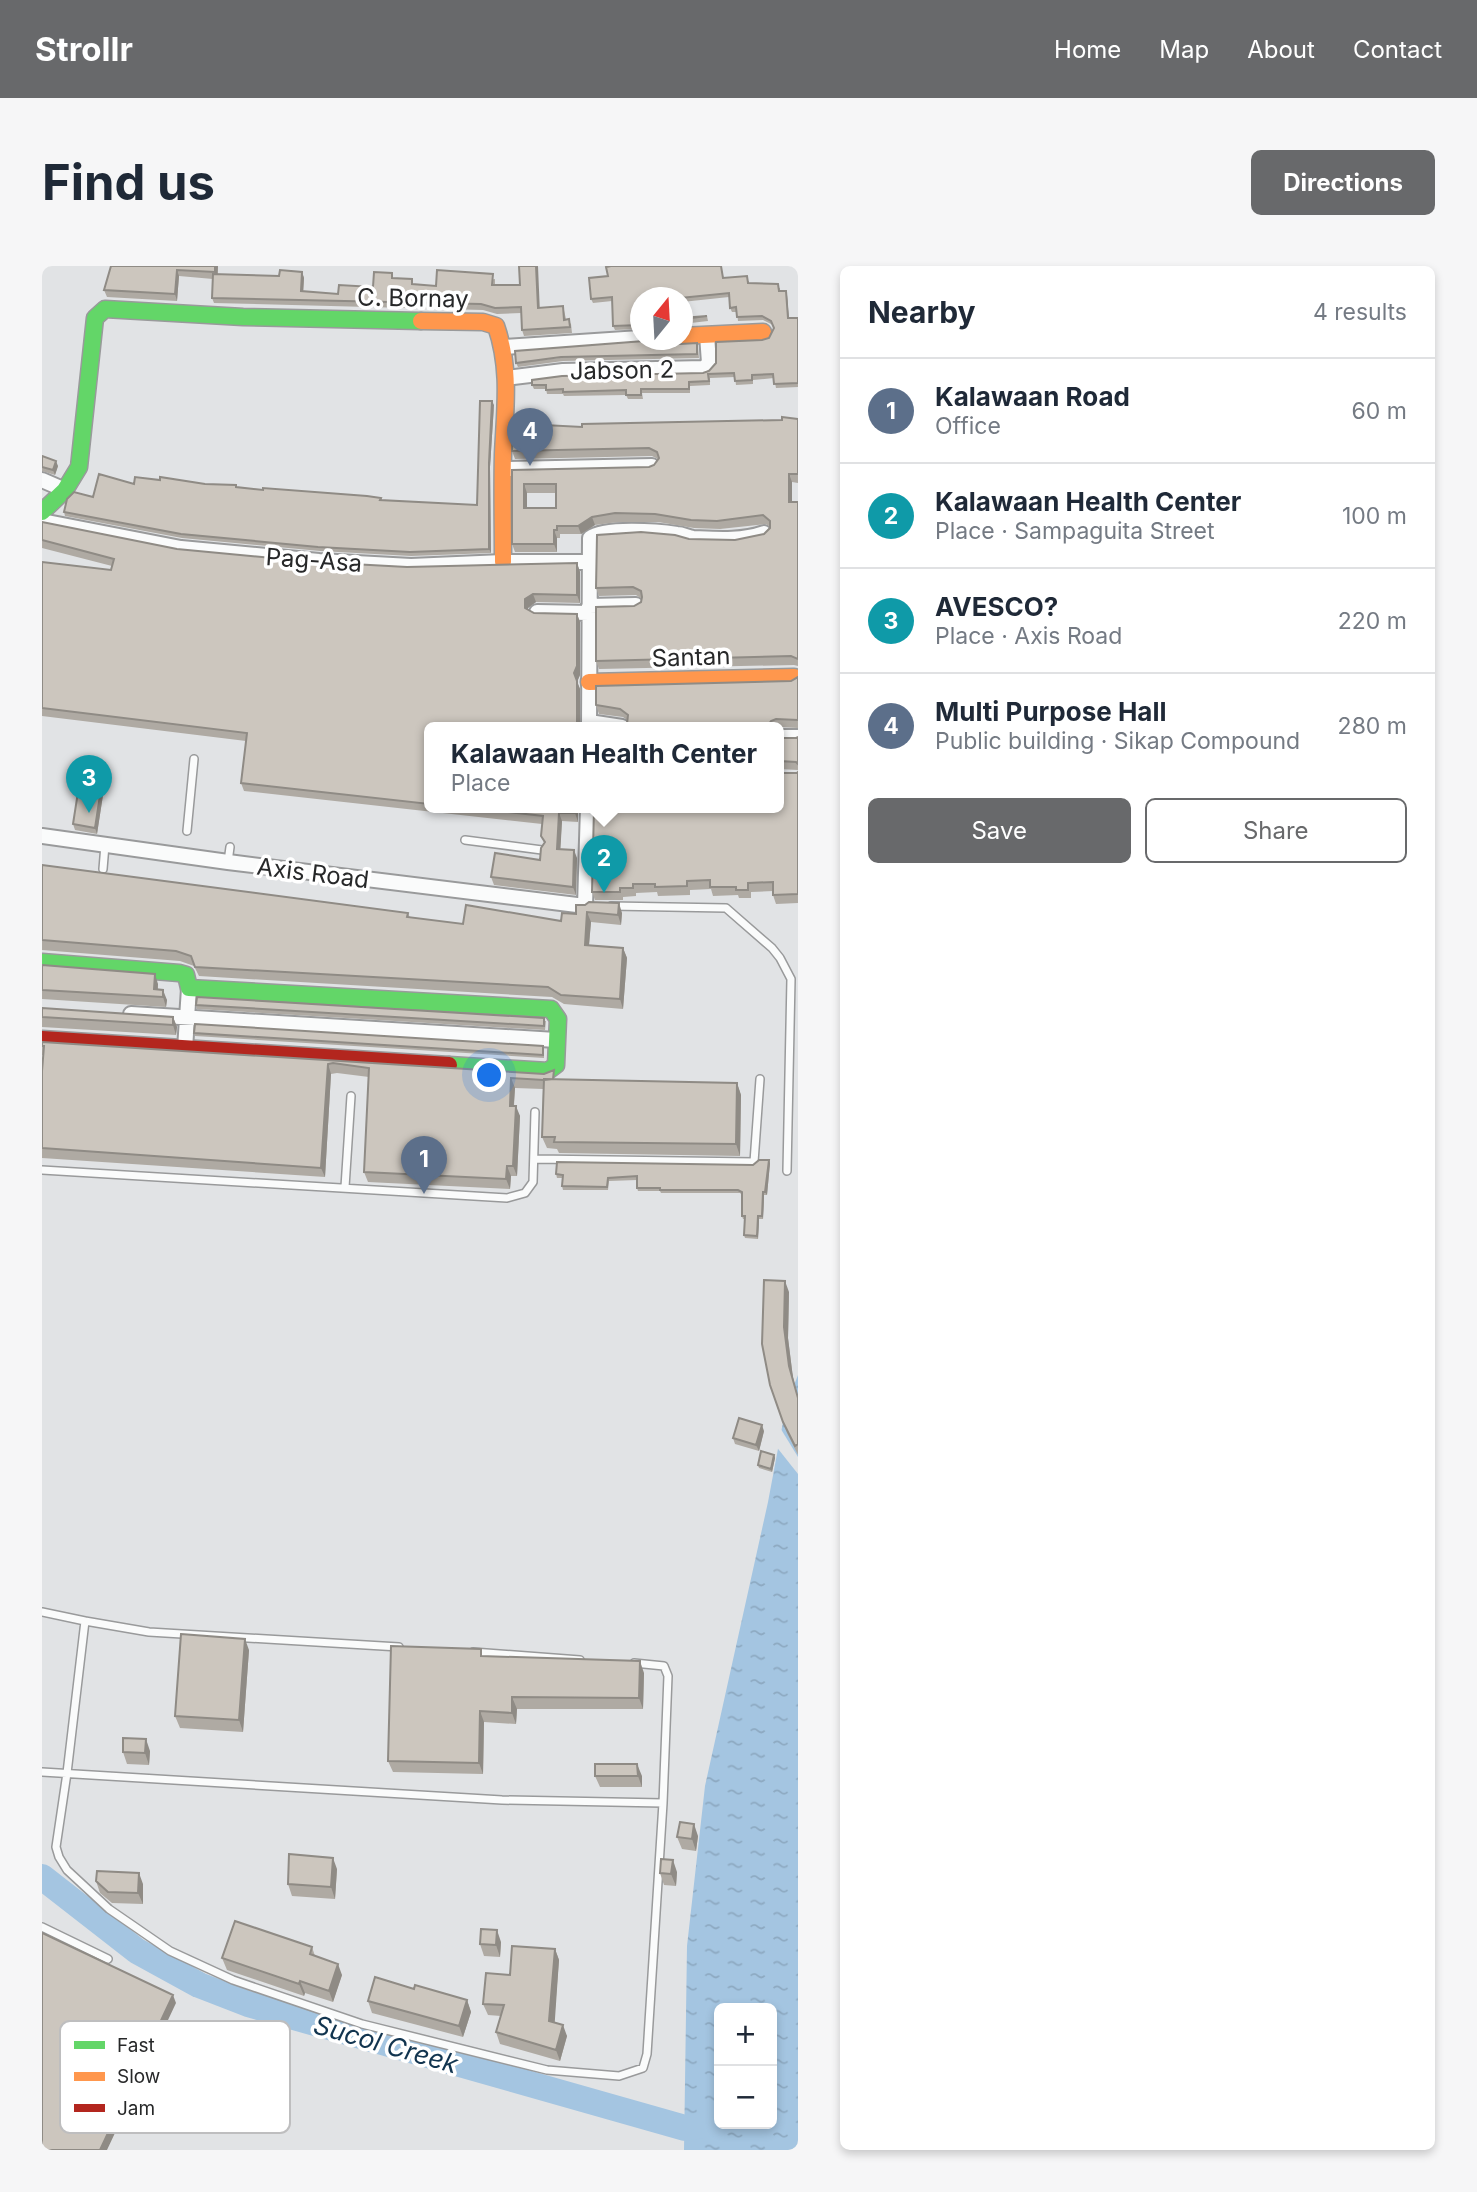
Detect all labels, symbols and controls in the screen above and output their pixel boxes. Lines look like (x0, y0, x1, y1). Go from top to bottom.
text: Strollr (35, 29, 133, 69)
text: Home (1054, 35, 1121, 64)
text: Map (1159, 35, 1209, 64)
text: About (1247, 35, 1315, 64)
text: Contact (1353, 35, 1442, 64)
button: Directions (1251, 150, 1435, 215)
text: Find us (42, 153, 215, 212)
street label: C. Bornay (357, 283, 469, 313)
north arrow (630, 287, 693, 350)
text: Nearby (868, 294, 976, 330)
text: 4 results (1313, 298, 1407, 326)
street label: Jabson 2 (570, 355, 674, 385)
text: Kalawaan Road (935, 381, 1130, 412)
text: 1 (886, 397, 896, 425)
text: 60 m (1352, 397, 1407, 425)
pin: 4 (507, 408, 553, 466)
text: Office (935, 412, 1001, 440)
text: Kalawaan Health Center (935, 486, 1241, 517)
text: 2 (884, 502, 898, 530)
text: 100 m (1342, 502, 1407, 530)
text: Place · Sampaguita Street (935, 517, 1215, 545)
street label: Pag-Asa (265, 542, 363, 578)
text: AVESCO? (935, 591, 1058, 622)
text: 3 (884, 607, 898, 635)
text: 220 m (1338, 607, 1407, 635)
text: Place · Axis Road (935, 622, 1122, 650)
street label: Santan (651, 641, 731, 673)
text: Multi Purpose Hall (935, 696, 1167, 727)
text: 4 (883, 712, 899, 740)
text: 280 m (1338, 712, 1407, 740)
popup (424, 722, 784, 813)
text: Public building · Sikap Compound (935, 727, 1300, 755)
text: Kalawaan Health Center (451, 738, 757, 769)
pin: 3 (66, 755, 112, 813)
text: Place (451, 769, 511, 797)
button: Save (868, 798, 1131, 863)
button: Share (1145, 798, 1407, 863)
pin: 2 (581, 835, 627, 893)
street label: Axis Road (255, 852, 371, 894)
your location (472, 1058, 506, 1092)
pin: 1 (401, 1136, 447, 1194)
map controls (714, 2003, 777, 2129)
button: + (714, 2003, 777, 2066)
water label: Sucol Creek (310, 2009, 462, 2080)
legend (60, 2021, 290, 2133)
text: Fast (117, 2034, 155, 2057)
text: Slow (117, 2065, 160, 2088)
button: − (714, 2066, 777, 2129)
text: Jam (117, 2097, 155, 2120)

